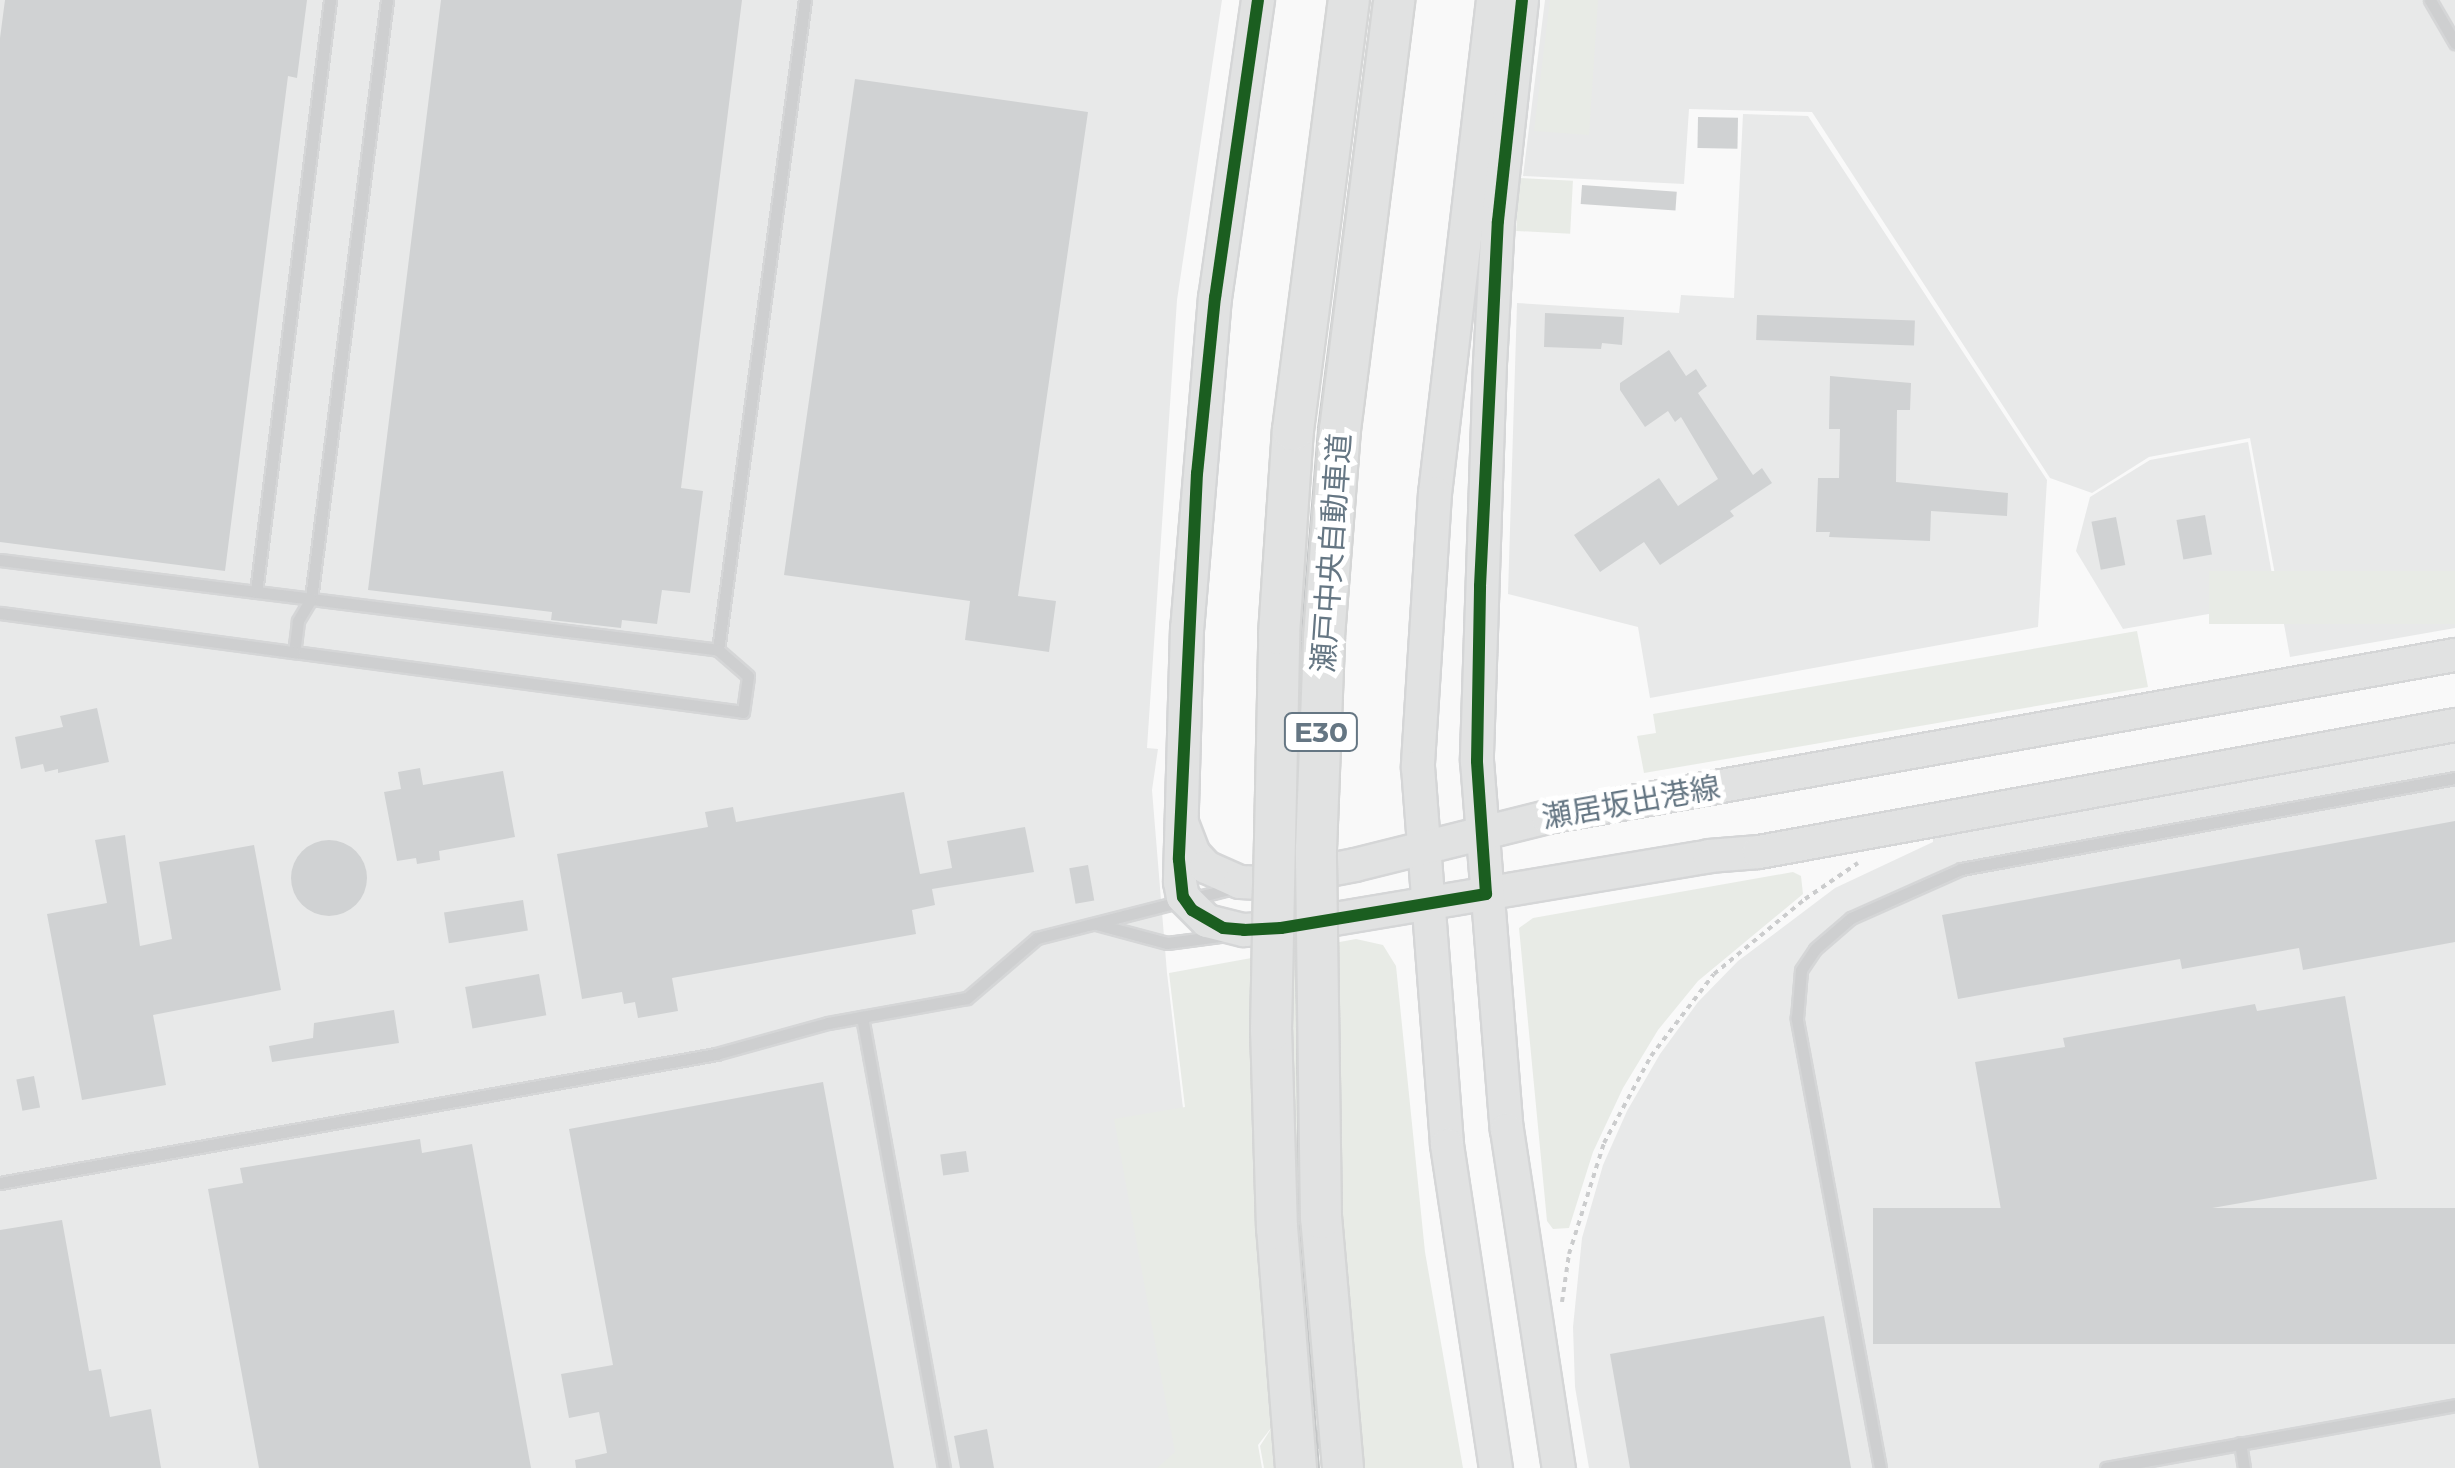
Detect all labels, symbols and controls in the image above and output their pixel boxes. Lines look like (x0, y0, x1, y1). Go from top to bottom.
street label: 瀬戸中央自動車道 (1306, 432, 1358, 674)
road number: E30 (1284, 709, 1358, 755)
street label: 瀬居坂出港線 (1539, 770, 1723, 836)

